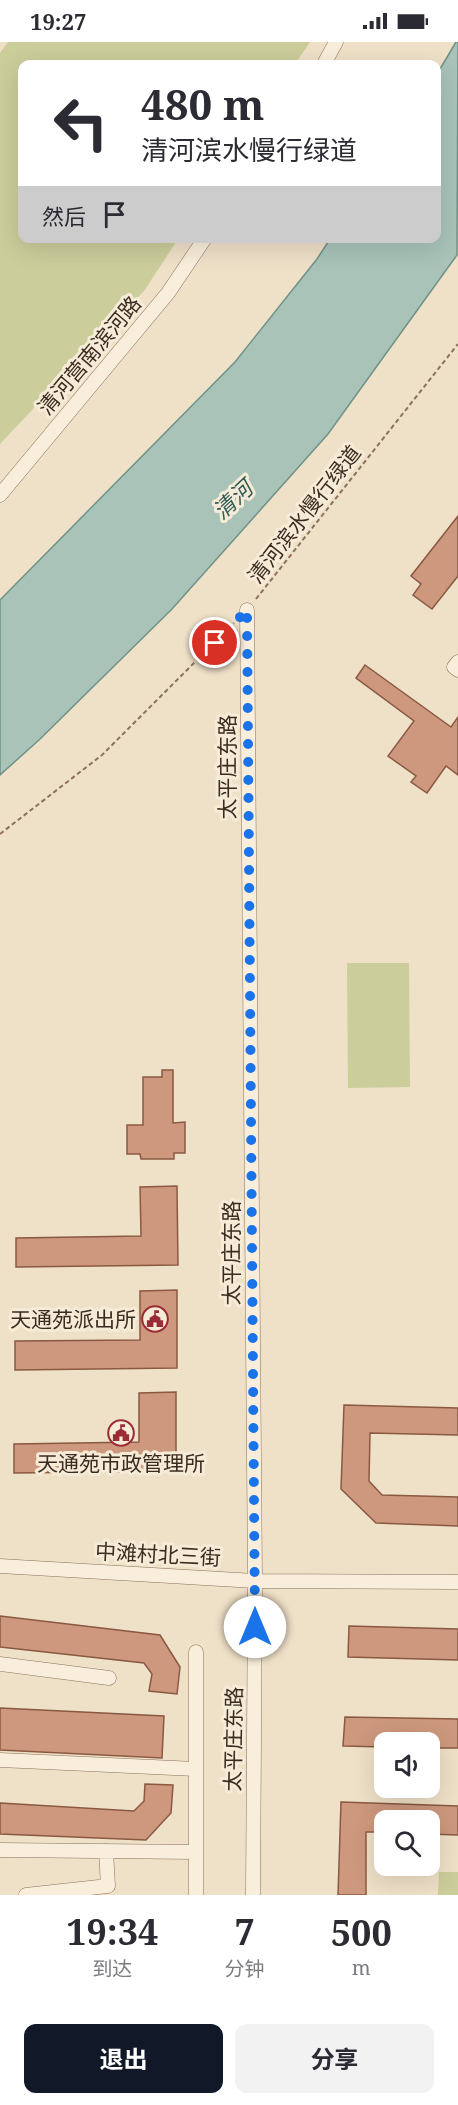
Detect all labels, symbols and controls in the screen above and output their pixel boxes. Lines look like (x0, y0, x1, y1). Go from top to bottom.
text: 19:27 (30, 6, 86, 36)
text: 480 m (141, 75, 265, 132)
icon: left (42, 84, 120, 162)
text: 清河滨水慢行绿道 (141, 131, 357, 168)
icon: arrive (98, 198, 131, 231)
text: 然后 (42, 201, 86, 231)
street label: 清河营南滨河路 (31, 290, 147, 420)
street label: 清河滨水慢行绿道 (241, 439, 367, 589)
water label: 清河 (206, 470, 261, 525)
pin (189, 617, 240, 668)
icon: arrive (198, 626, 231, 659)
street label: 太平庄东路 (213, 715, 241, 820)
street label: 太平庄东路 (217, 1201, 245, 1306)
public building icon: 天通苑派出所 (140, 1304, 170, 1334)
place label: 天通苑派出所 (10, 1305, 136, 1333)
public building icon: 天通苑市政管理所 (106, 1418, 136, 1448)
place label: 天通苑市政管理所 (37, 1449, 205, 1477)
street label: 中滩村北三街 (94, 1537, 222, 1571)
position arrow (223, 1595, 287, 1659)
street label: 太平庄东路 (218, 1686, 248, 1792)
map controls (374, 1732, 440, 1876)
button: sound (374, 1732, 440, 1798)
button: search (374, 1810, 440, 1876)
text: 19:34 (66, 1907, 158, 1956)
text: 7 (234, 1907, 255, 1956)
text: 500 (331, 1908, 392, 1957)
text: m (352, 1954, 371, 1981)
text: 到达 (92, 1955, 132, 1982)
text: 分钟 (225, 1955, 265, 1982)
button: 退出 (24, 2024, 223, 2093)
button: 分享 (235, 2024, 434, 2093)

